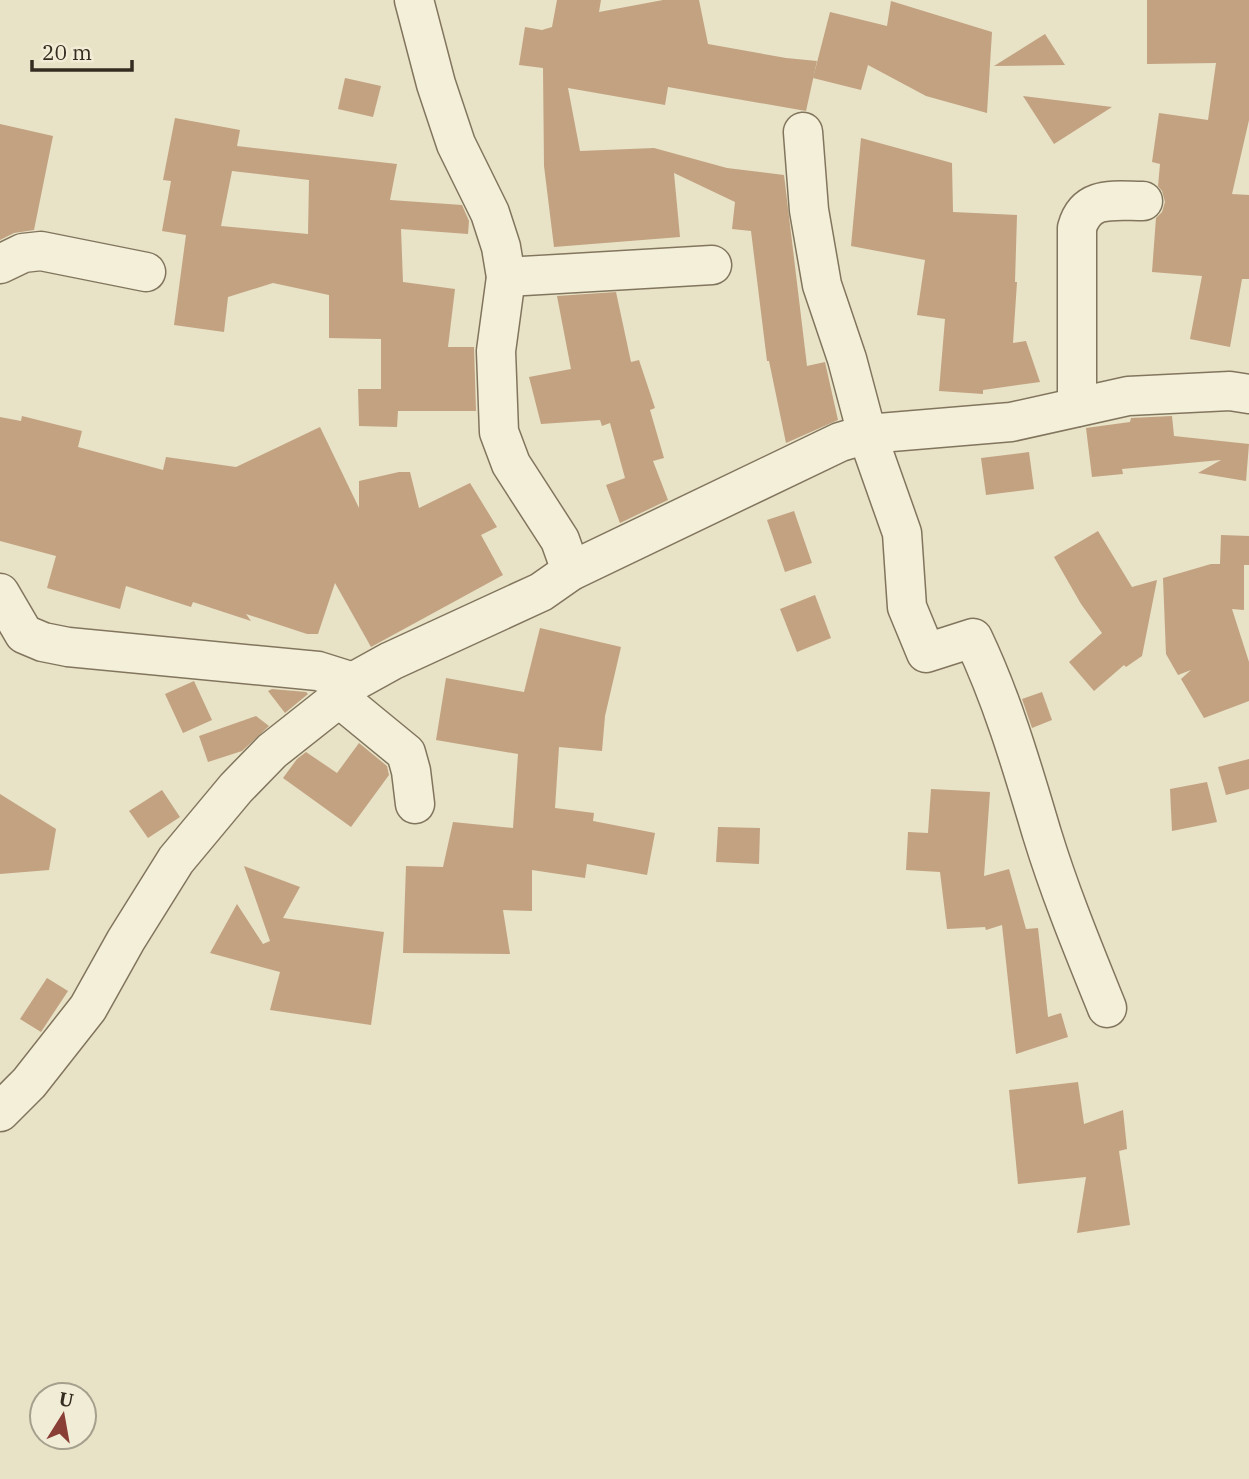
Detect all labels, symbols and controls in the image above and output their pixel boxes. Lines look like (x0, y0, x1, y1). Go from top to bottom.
scale bar (32, 28, 131, 72)
text: 20 m (42, 38, 92, 66)
north arrow (28, 1381, 98, 1451)
text: U (57, 1386, 76, 1412)

